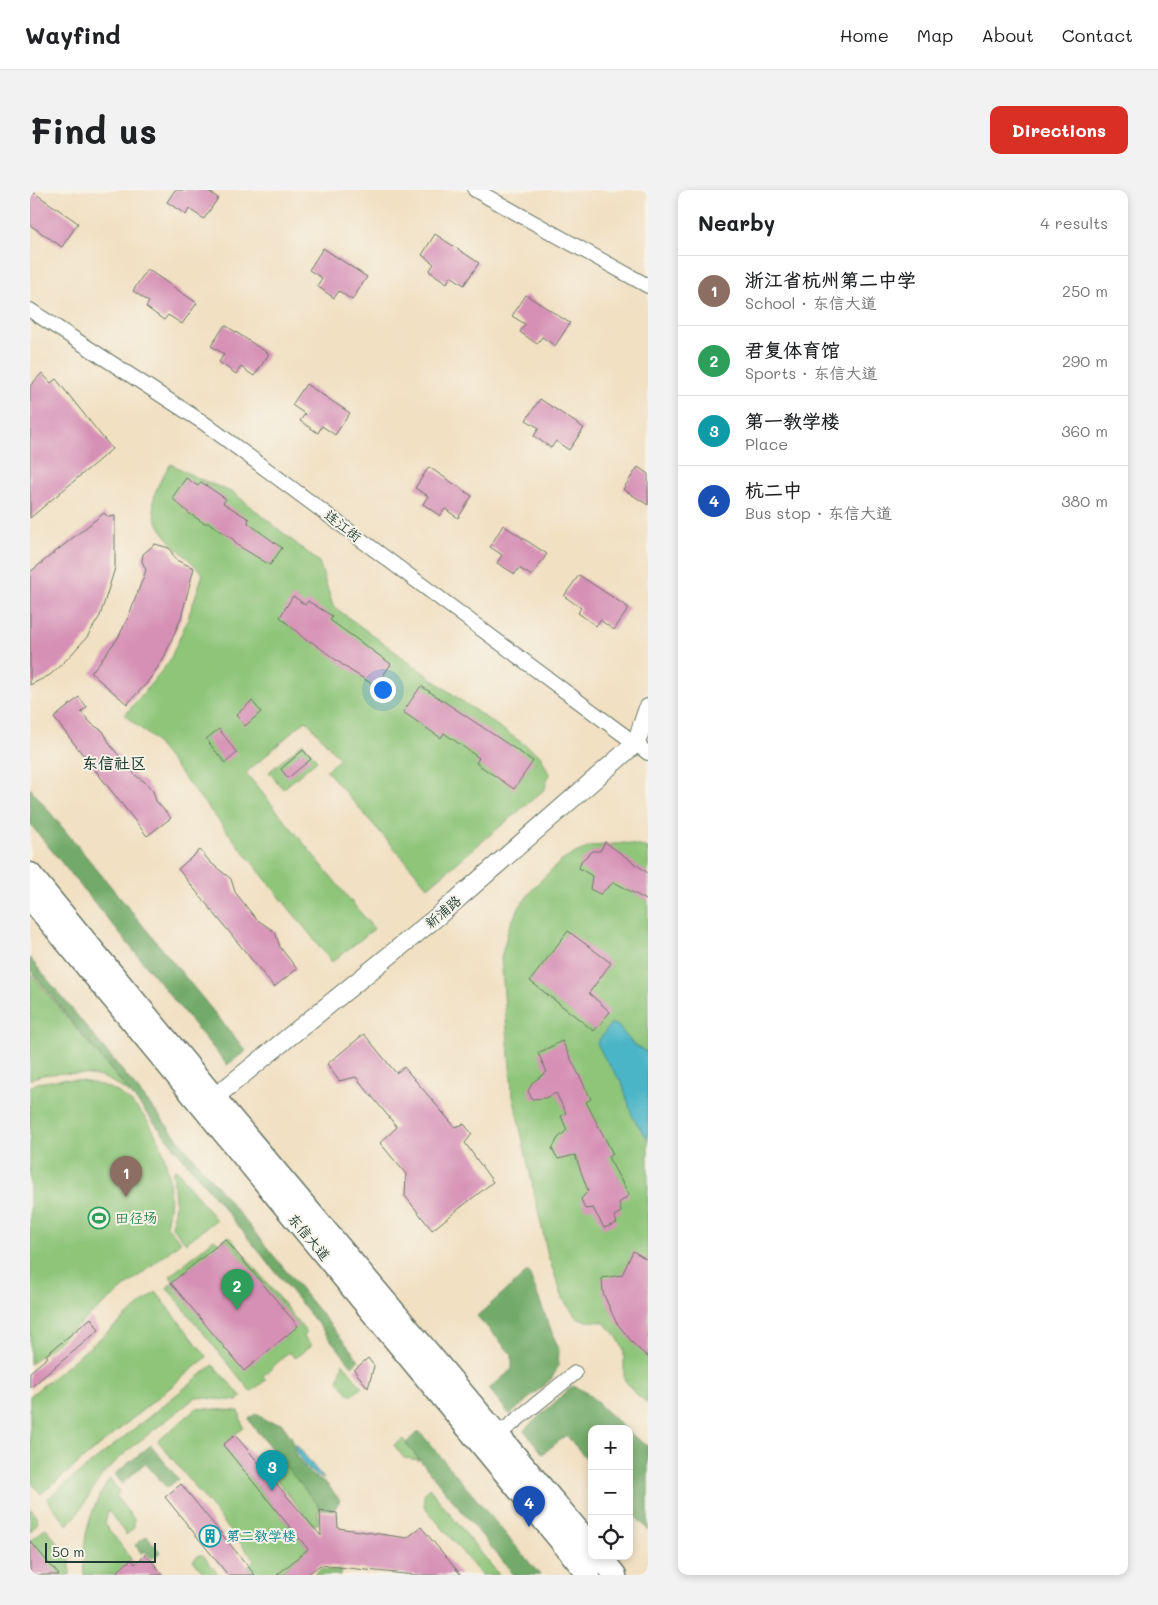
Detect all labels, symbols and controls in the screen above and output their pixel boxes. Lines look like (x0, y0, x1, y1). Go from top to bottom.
text: Wayfind (25, 19, 121, 50)
text: Home (840, 23, 889, 47)
text: Map (917, 23, 953, 47)
text: About (981, 23, 1034, 47)
text: Contact (1062, 23, 1133, 47)
button: Directions (990, 106, 1128, 154)
text: Find us (30, 107, 157, 153)
text: Nearby (698, 209, 775, 236)
text: 4 results (1040, 212, 1108, 233)
text: 浙江省杭州第二中学 (745, 267, 916, 292)
text: 1 (710, 280, 718, 301)
text: 250 m (1062, 280, 1108, 301)
text: School · 东信大道 (745, 292, 877, 313)
text: 君复体育馆 (745, 337, 840, 362)
text: 2 (710, 350, 718, 371)
text: 290 m (1062, 350, 1108, 371)
text: Sports · 东信大道 (745, 362, 877, 383)
text: 第一教学楼 (745, 408, 840, 433)
text: 3 (709, 420, 719, 441)
text: 360 m (1061, 420, 1108, 441)
text: Place (745, 433, 788, 454)
text: 杭二中 (745, 477, 802, 502)
text: 4 (709, 490, 719, 511)
text: 380 m (1061, 490, 1108, 511)
text: Bus stop · 东信大道 (745, 502, 892, 523)
street label: 连江街 (321, 505, 366, 546)
your location (370, 677, 396, 703)
district label: 东信社区 (82, 752, 146, 773)
street label: 新浦路 (420, 891, 465, 932)
pin: 1 (110, 1156, 142, 1197)
sports icon: 田径场 (87, 1206, 111, 1230)
place label: 田径场 (115, 1208, 157, 1227)
street label: 东信大道 (284, 1209, 335, 1264)
pin: 2 (221, 1269, 253, 1310)
map controls (588, 1425, 633, 1560)
button: + (588, 1425, 633, 1470)
pin: 3 (256, 1450, 288, 1491)
button: − (588, 1470, 633, 1515)
pin: 4 (513, 1486, 545, 1527)
button: locate (588, 1515, 633, 1560)
building icon: 第二教学楼 (198, 1524, 222, 1548)
place label: 第二教学楼 (226, 1526, 296, 1545)
scale bar (45, 1540, 156, 1563)
text: 50 m (52, 1542, 84, 1561)

